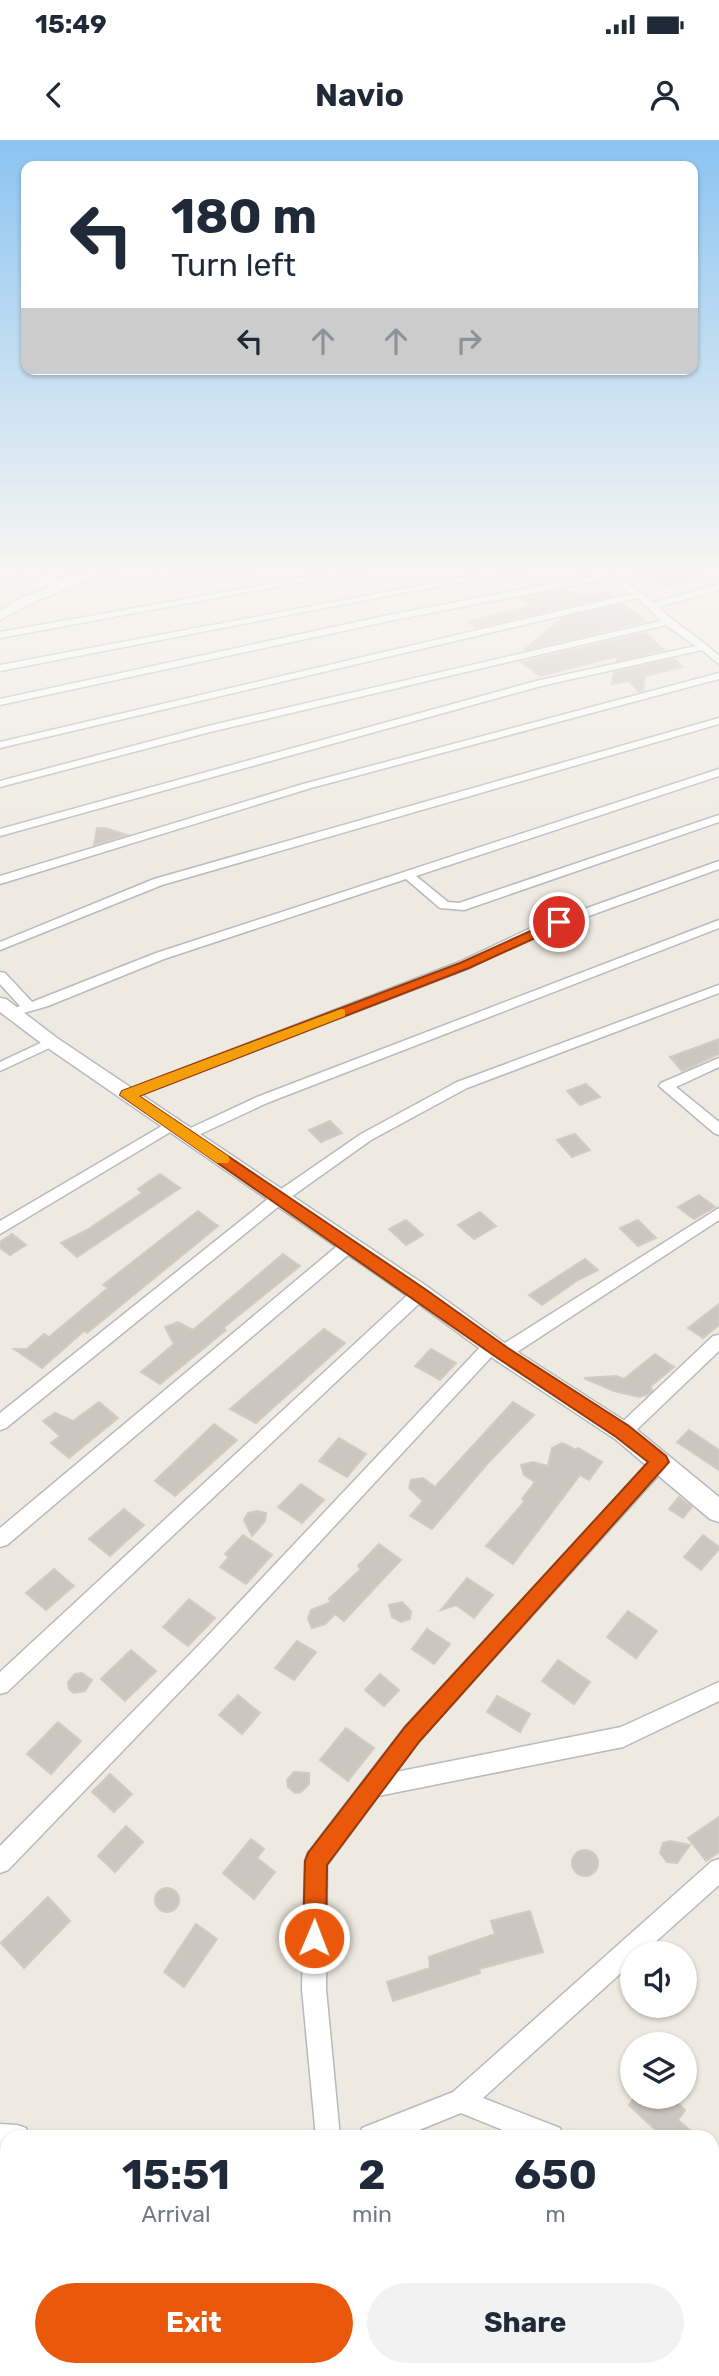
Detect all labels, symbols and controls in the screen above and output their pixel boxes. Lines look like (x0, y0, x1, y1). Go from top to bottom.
text: 15:49 (35, 9, 107, 40)
icon: back (35, 76, 73, 114)
text: Navio (315, 76, 404, 114)
icon: person (646, 76, 684, 114)
text: 180 m (171, 187, 317, 245)
icon: left (56, 189, 147, 280)
text: Turn left (171, 246, 296, 284)
icon: left (231, 322, 269, 360)
icon: ahead (304, 322, 342, 360)
icon: ahead (377, 322, 415, 360)
icon: right (450, 322, 488, 360)
pin (529, 892, 589, 952)
icon: arrive (540, 903, 578, 941)
position arrow (277, 1901, 351, 1975)
map controls (620, 1941, 697, 2109)
button: sound (620, 1941, 697, 2018)
button: layers (620, 2032, 697, 2109)
text: 15:51 (122, 2150, 230, 2200)
text: 2 (358, 2150, 386, 2200)
text: 650 (514, 2150, 597, 2200)
text: Arrival (141, 2200, 211, 2228)
text: min (352, 2200, 392, 2228)
text: m (545, 2200, 566, 2228)
button: Exit (35, 2283, 353, 2363)
button: Share (367, 2283, 684, 2363)

